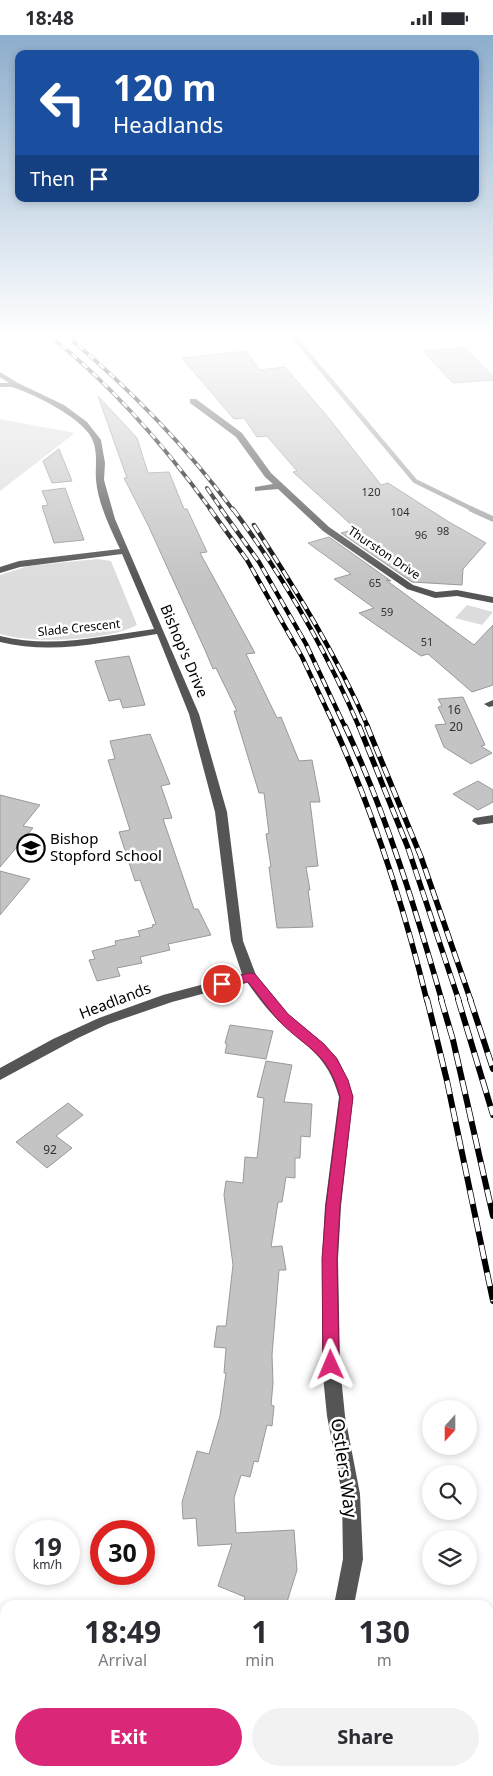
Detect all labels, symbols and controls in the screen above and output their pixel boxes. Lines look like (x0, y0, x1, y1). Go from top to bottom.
text: 18:48 (25, 5, 74, 31)
text: 120 m (113, 64, 216, 111)
icon: left (30, 70, 95, 135)
text: Headlands (113, 109, 223, 139)
icon: arrive (85, 165, 113, 193)
text: Then (30, 166, 75, 192)
house number: 120 (362, 484, 380, 499)
house number: 104 (391, 504, 410, 519)
street label: Thurston Drive (345, 522, 424, 583)
house number: 98 (437, 523, 449, 538)
house number: 96 (415, 527, 427, 542)
house number: 65 (369, 575, 381, 590)
street label: Bishop's Drive (156, 601, 214, 700)
house number: 59 (381, 604, 393, 619)
street label: Slade Crescent (37, 615, 122, 640)
house number: 51 (421, 634, 433, 649)
house number: 16 (447, 701, 461, 718)
house number: 20 (449, 718, 463, 735)
place label: Bishop Stopford School (50, 828, 162, 865)
school or university icon: Bishop Stopford School (16, 833, 46, 863)
pin (201, 963, 243, 1005)
icon: arrive (208, 970, 236, 998)
street label: Headlands (76, 977, 153, 1023)
house number: 92 (43, 1141, 57, 1158)
position arrow (304, 1338, 356, 1390)
north arrow (422, 1400, 478, 1455)
map controls (422, 1400, 477, 1585)
street label: Ostlers Way (326, 1416, 364, 1520)
button: search (422, 1465, 477, 1520)
speed limit sign: 30 (90, 1520, 155, 1585)
text: 19 (33, 1529, 62, 1563)
button: layers (422, 1530, 477, 1585)
text: km/h (33, 1556, 62, 1573)
text: 18:49 (84, 1611, 161, 1652)
text: 1 (251, 1611, 268, 1652)
text: 130 (358, 1611, 410, 1652)
text: Arrival (98, 1649, 147, 1671)
text: min (245, 1649, 274, 1671)
text: m (377, 1649, 392, 1671)
button: Exit (15, 1708, 242, 1766)
button: Share (252, 1708, 479, 1766)

